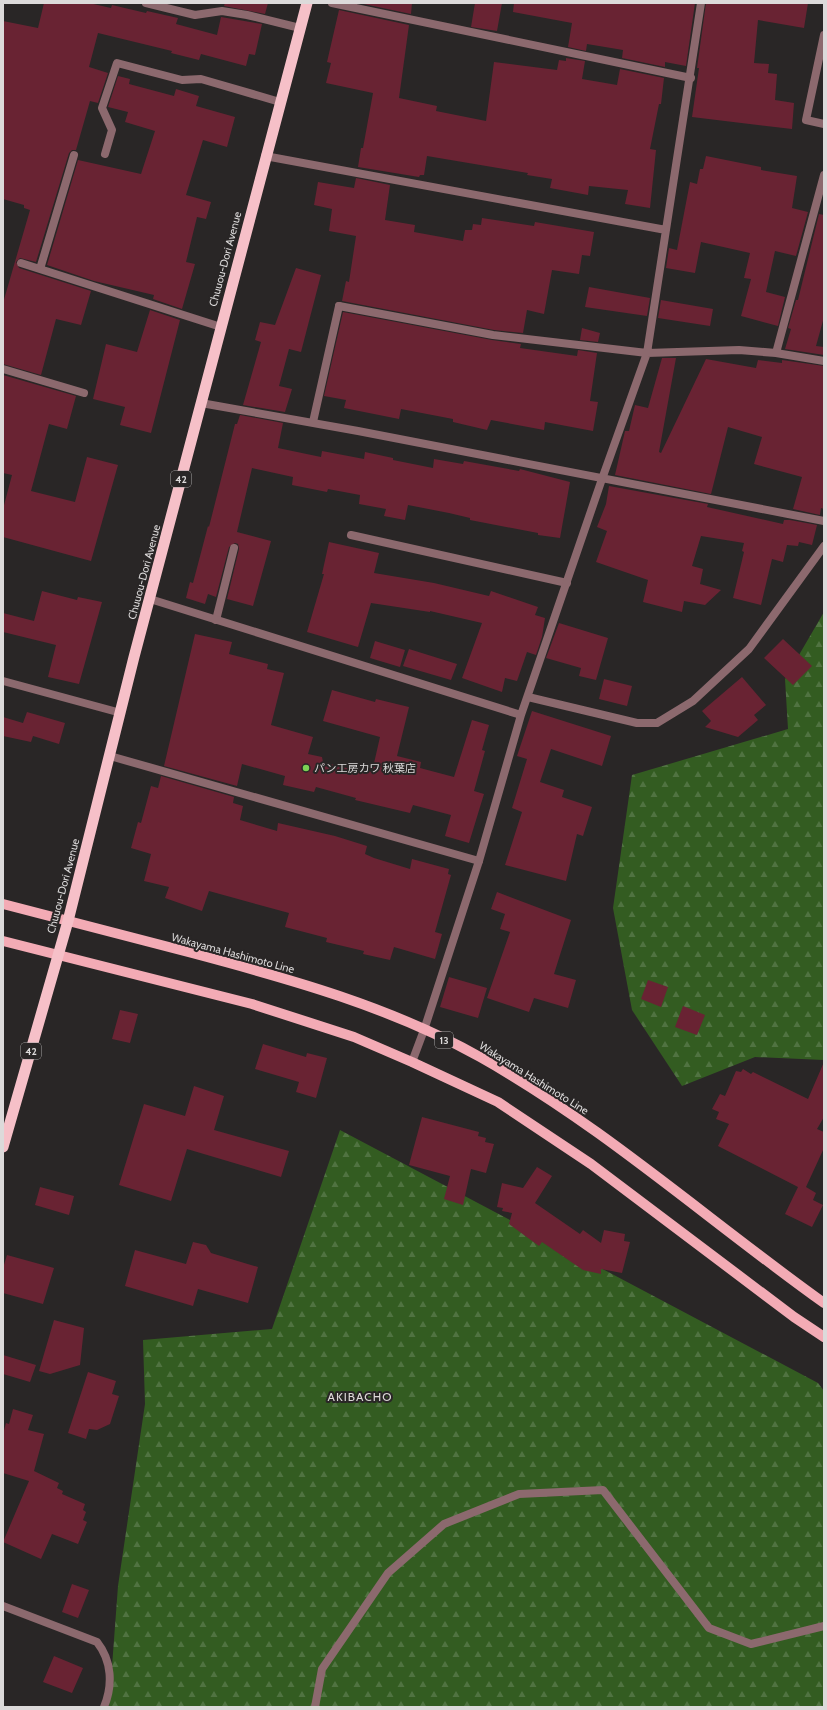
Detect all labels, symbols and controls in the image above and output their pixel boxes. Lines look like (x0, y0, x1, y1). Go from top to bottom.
street label: Chuuou-Dori Avenue (206, 210, 245, 308)
road number: 42 (171, 471, 191, 487)
street label: Chuuou-Dori Avenue (125, 523, 164, 621)
place label: パン工房カワ 秋葉店 (314, 761, 416, 775)
marker: パン工房カワ 秋葉店 (301, 763, 311, 773)
street label: Chuuou-Dori Avenue (44, 837, 83, 935)
street label: Wakayama Hashimoto Line (170, 930, 296, 976)
road number: 13 (435, 1032, 453, 1048)
street label: Wakayama Hashimoto Line (477, 1039, 592, 1118)
road number: 42 (21, 1043, 41, 1059)
district label: AKIBACHO (328, 1389, 392, 1404)

